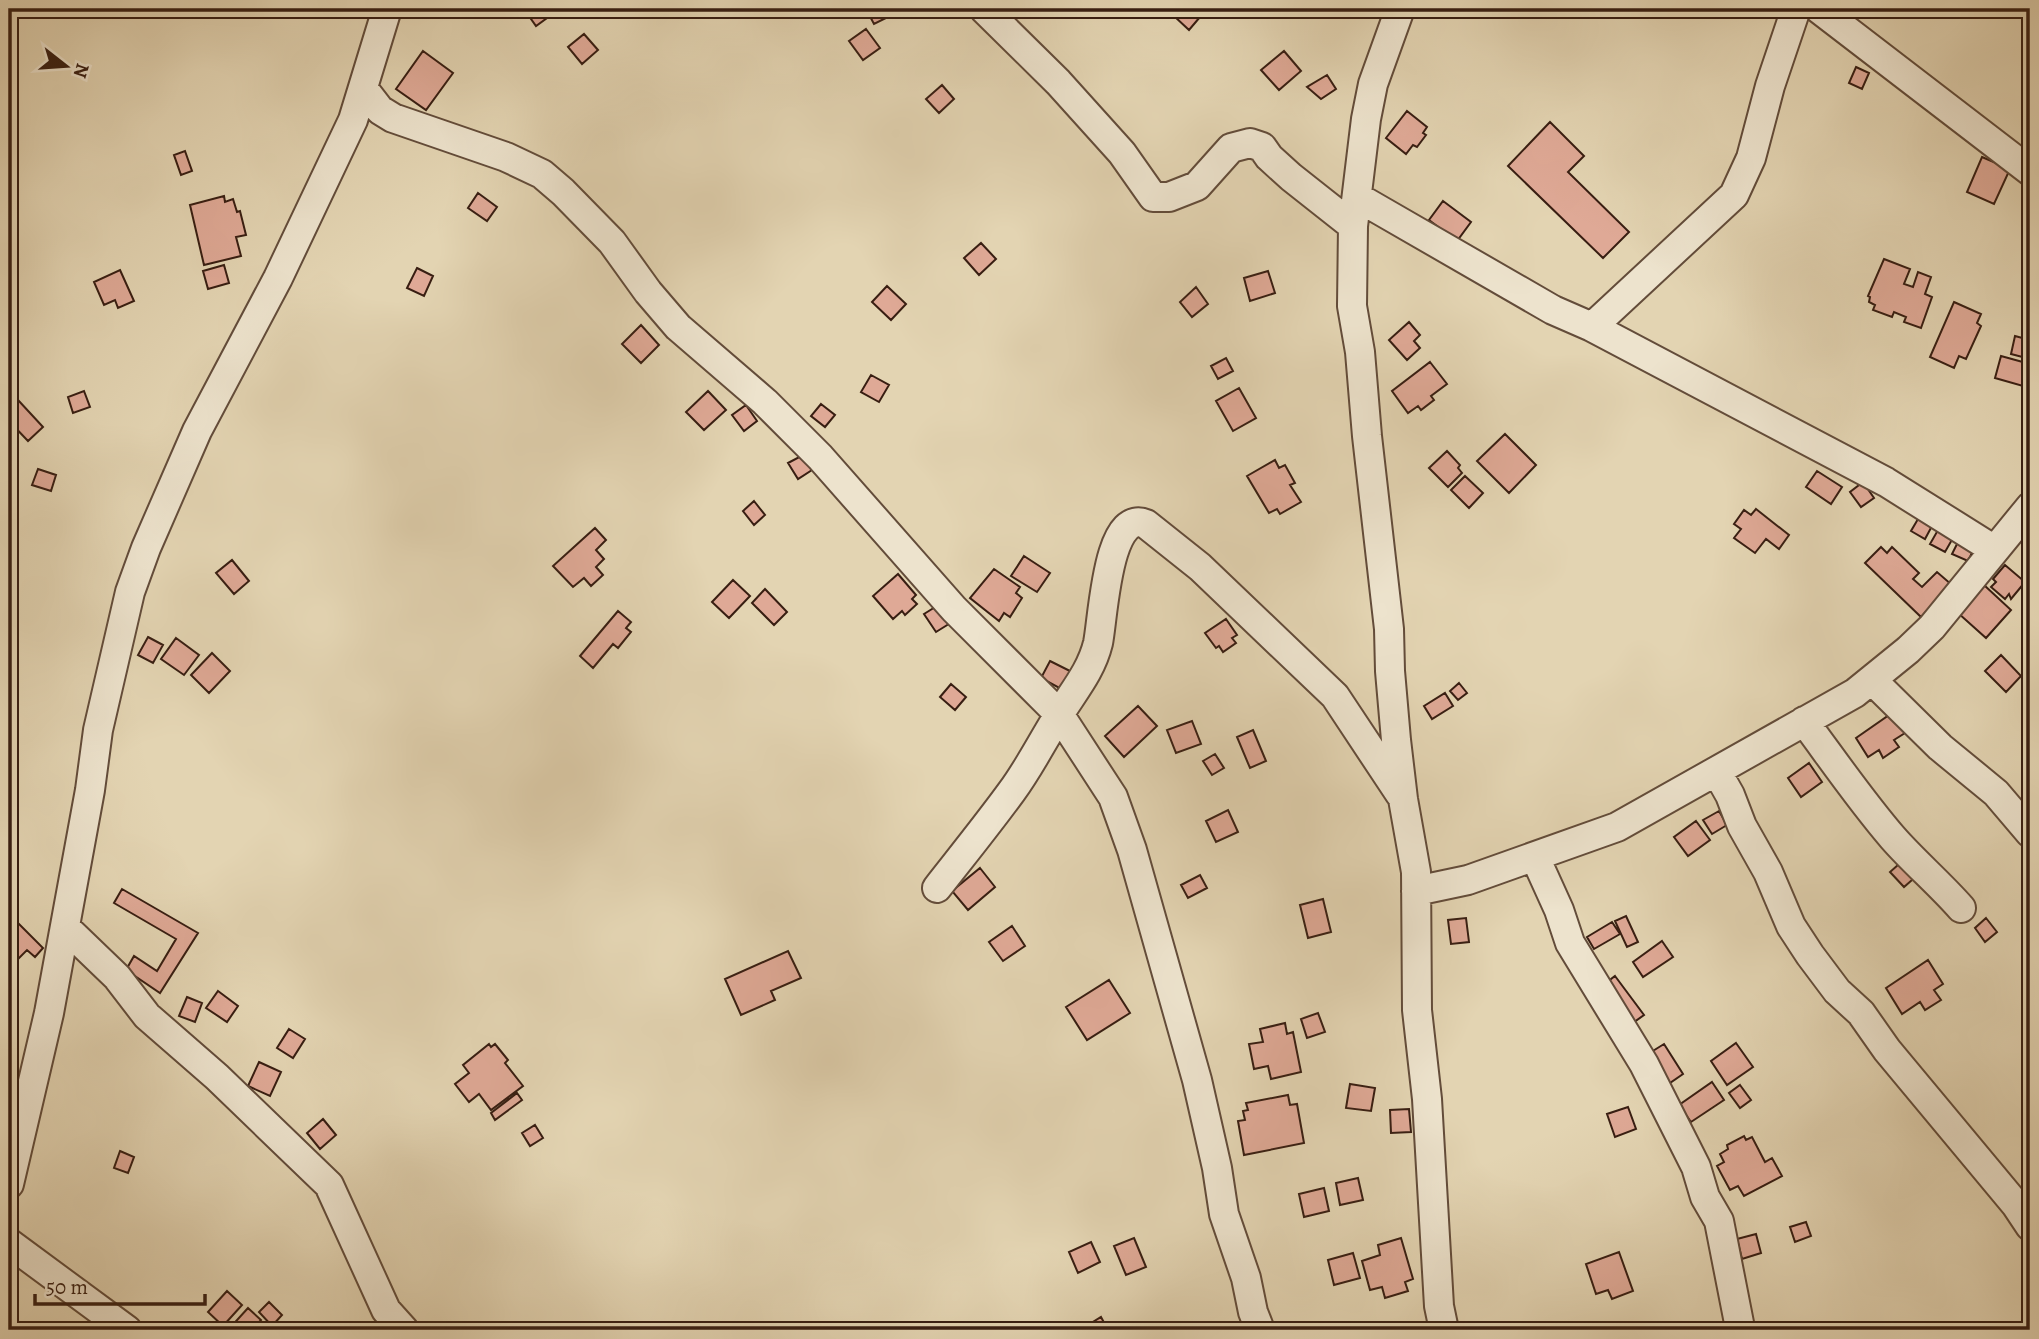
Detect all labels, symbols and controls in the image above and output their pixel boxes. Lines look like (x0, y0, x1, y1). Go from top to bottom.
north arrow (32, 32, 102, 102)
text: N (67, 60, 96, 81)
scale bar (35, 1262, 205, 1306)
text: 50 m (46, 1273, 88, 1301)

